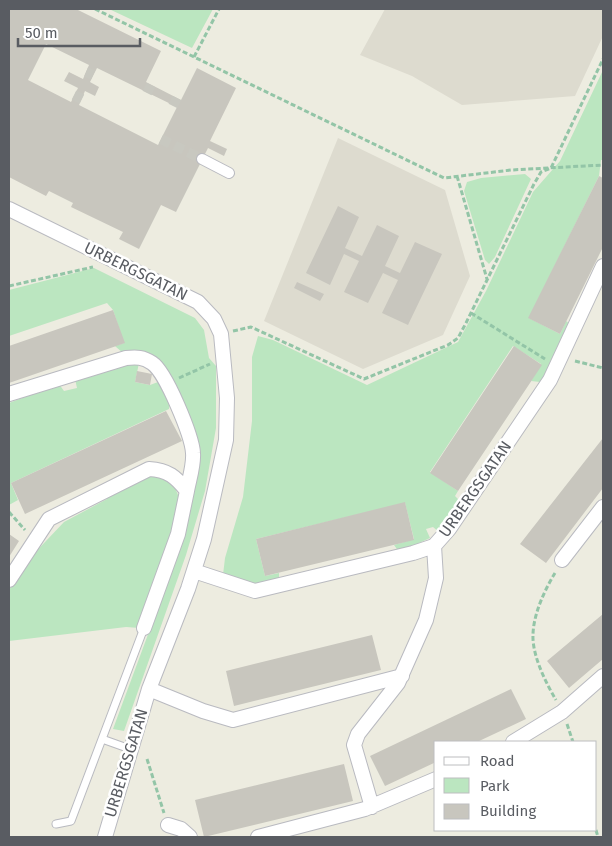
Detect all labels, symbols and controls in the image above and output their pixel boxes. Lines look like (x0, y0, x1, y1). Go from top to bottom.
scale bar (18, 15, 140, 47)
text: 50 m (25, 24, 58, 42)
street label: URBERGSGATAN (81, 238, 191, 304)
street label: URBERGSGATAN (435, 437, 515, 541)
street label: URBERGSGATAN (100, 706, 152, 820)
legend (434, 741, 597, 831)
text: Road (480, 752, 515, 770)
text: Park (480, 777, 510, 795)
text: Building (480, 802, 536, 820)

